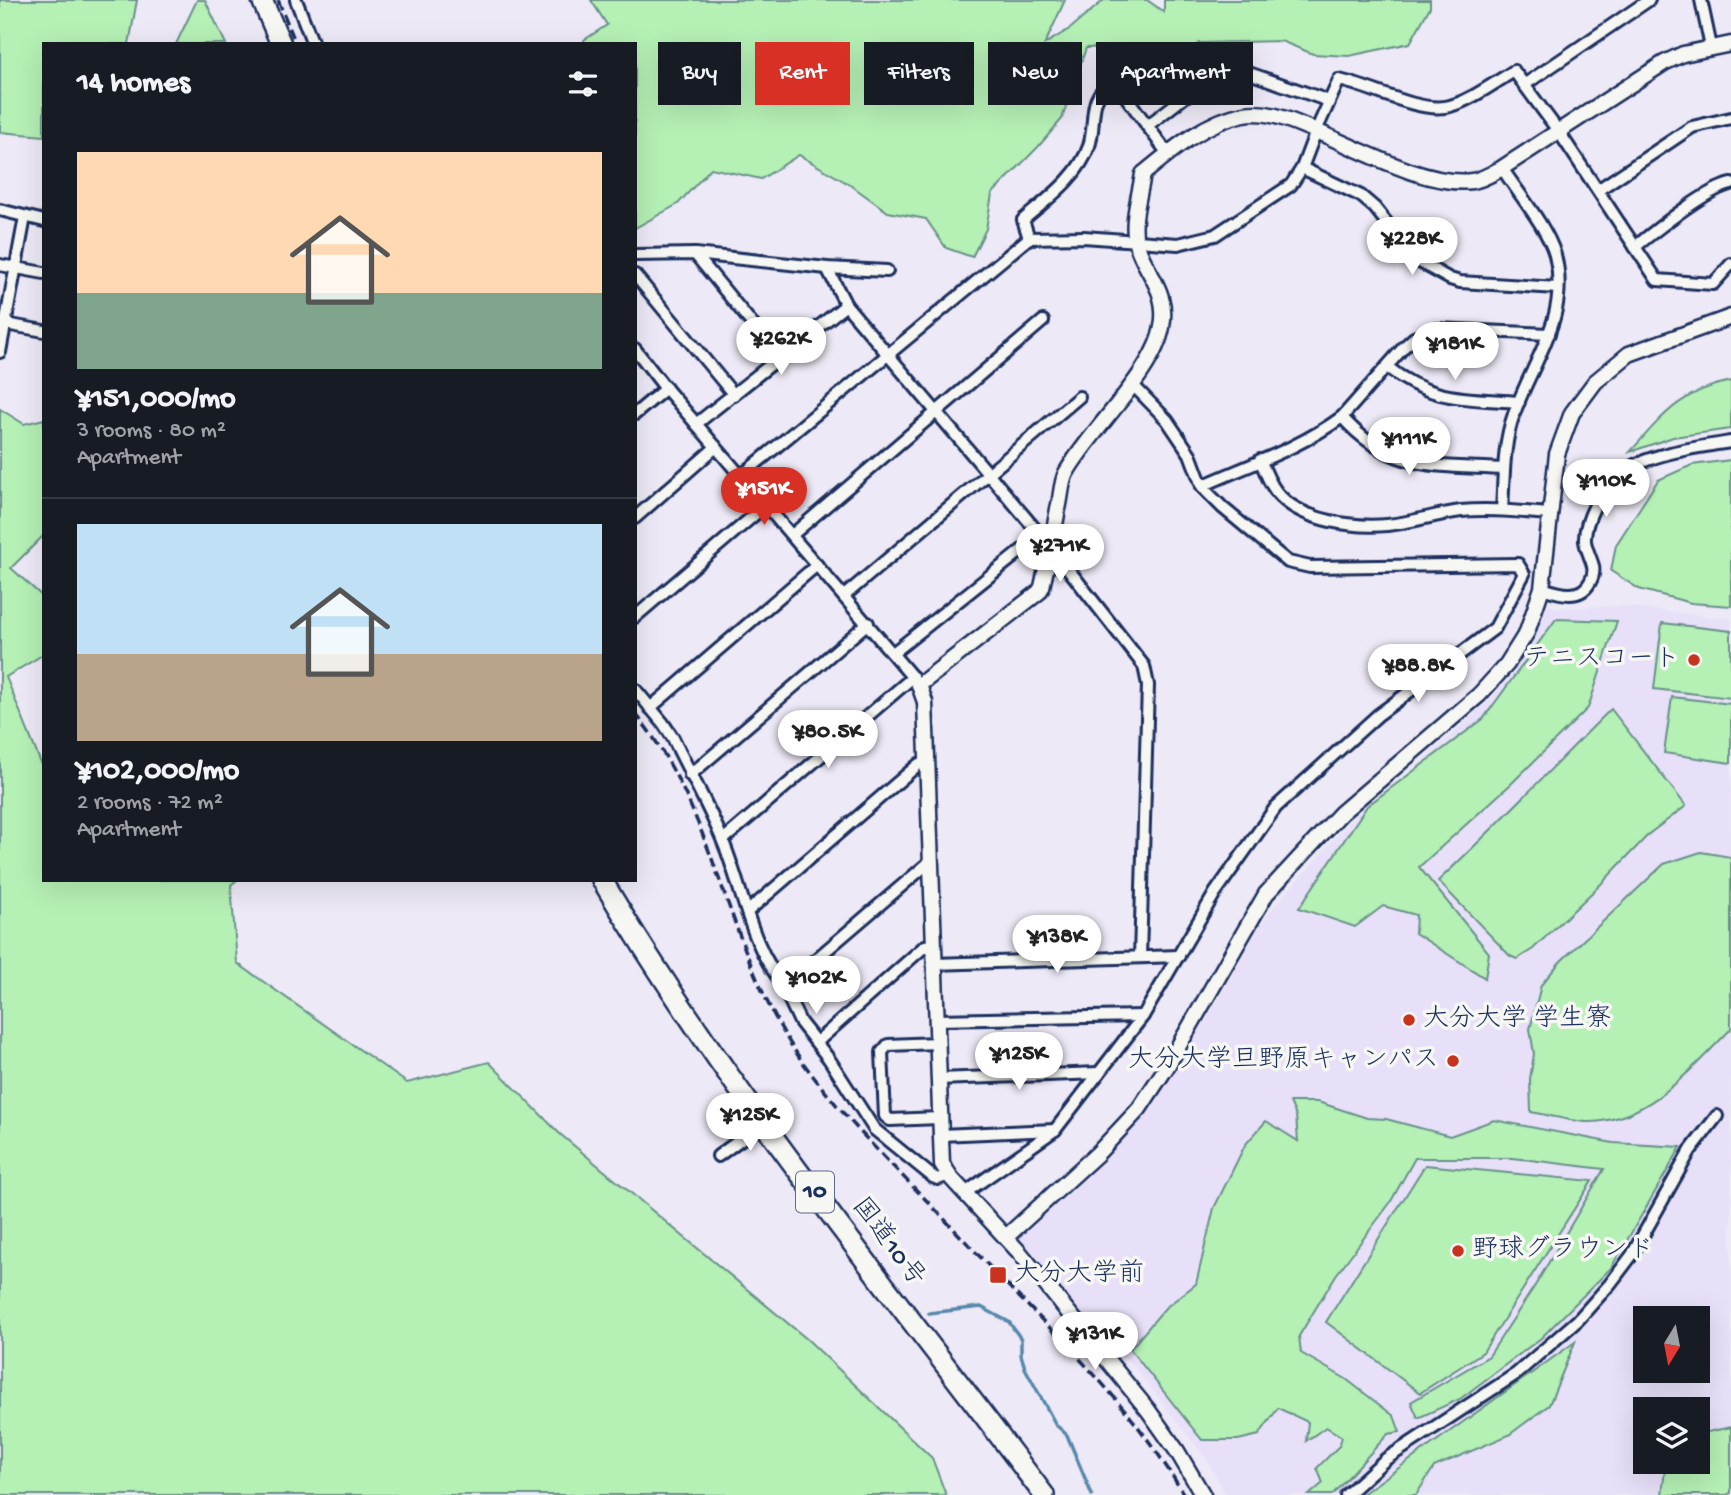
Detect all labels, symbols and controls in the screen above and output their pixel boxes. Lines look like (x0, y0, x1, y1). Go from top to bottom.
chip: Buy (658, 42, 741, 105)
chip: Rent (755, 42, 850, 105)
chip: Filters (864, 42, 974, 105)
chip: New (988, 42, 1082, 105)
chip: Apartment (1096, 42, 1253, 105)
icon: filters (564, 65, 602, 103)
text: 14 homes (77, 67, 190, 102)
icon: home (277, 197, 403, 323)
pin: ¥228K (1363, 218, 1461, 277)
text: ¥228K (1383, 226, 1441, 253)
pin: ¥262K (732, 318, 830, 377)
pin: ¥181K (1406, 322, 1504, 382)
text: ¥262K (752, 326, 810, 353)
text: ¥181K (1428, 331, 1482, 358)
text: ¥151,000/mo (77, 383, 236, 418)
text: 3 rooms · 80 m² (77, 418, 226, 445)
pin: ¥111K (1360, 418, 1458, 477)
text: ¥111K (1383, 426, 1435, 453)
text: Apartment (77, 445, 181, 472)
pin: ¥110K (1557, 460, 1655, 519)
pin: ¥151K (715, 468, 813, 527)
text: ¥110K (1579, 468, 1633, 495)
text: ¥151K (737, 476, 791, 503)
pin: ¥271K (1011, 524, 1109, 584)
text: ¥271K (1032, 533, 1088, 560)
icon: home (277, 569, 403, 695)
pin: ¥88.8K (1361, 644, 1475, 704)
place label: テニスコート (1523, 645, 1680, 676)
marker: テニスコート (1686, 652, 1702, 668)
text: ¥88.8K (1384, 653, 1452, 680)
pin: ¥80.5K (771, 710, 885, 770)
text: ¥80.5K (794, 719, 862, 746)
text: ¥102,000/mo (77, 755, 239, 790)
text: 2 rooms · 72 m² (77, 790, 223, 817)
text: Apartment (77, 817, 181, 844)
pin: ¥138K (1008, 916, 1106, 975)
text: ¥138K (1028, 924, 1086, 951)
pin: ¥102K (767, 956, 865, 1016)
text: ¥102K (788, 965, 844, 992)
place label: 大分大学 学生寮 (1423, 1003, 1611, 1036)
marker: 大分大学 学生寮 (1401, 1012, 1417, 1028)
pin: ¥125K (970, 1032, 1068, 1092)
text: ¥125K (991, 1041, 1047, 1068)
place label: 大分大学旦野原キャンパス (1128, 1045, 1439, 1077)
marker: 大分大学旦野原キャンパス (1445, 1053, 1461, 1069)
pin: ¥125K (701, 1094, 799, 1153)
text: ¥125K (722, 1102, 778, 1129)
road number: 10 (796, 1172, 834, 1212)
street label: 国道10号 (844, 1192, 931, 1294)
place label: 野球グラウンド (1472, 1234, 1654, 1267)
marker: 野球グラウンド (1450, 1243, 1466, 1259)
place label: 大分大学前 (1014, 1258, 1144, 1291)
marker: 大分大学前 (988, 1265, 1008, 1285)
north arrow (1633, 1306, 1710, 1382)
map controls (1633, 1306, 1710, 1474)
pin: ¥131K (1046, 1312, 1144, 1372)
text: ¥131K (1068, 1321, 1122, 1348)
button: layers (1633, 1397, 1710, 1474)

